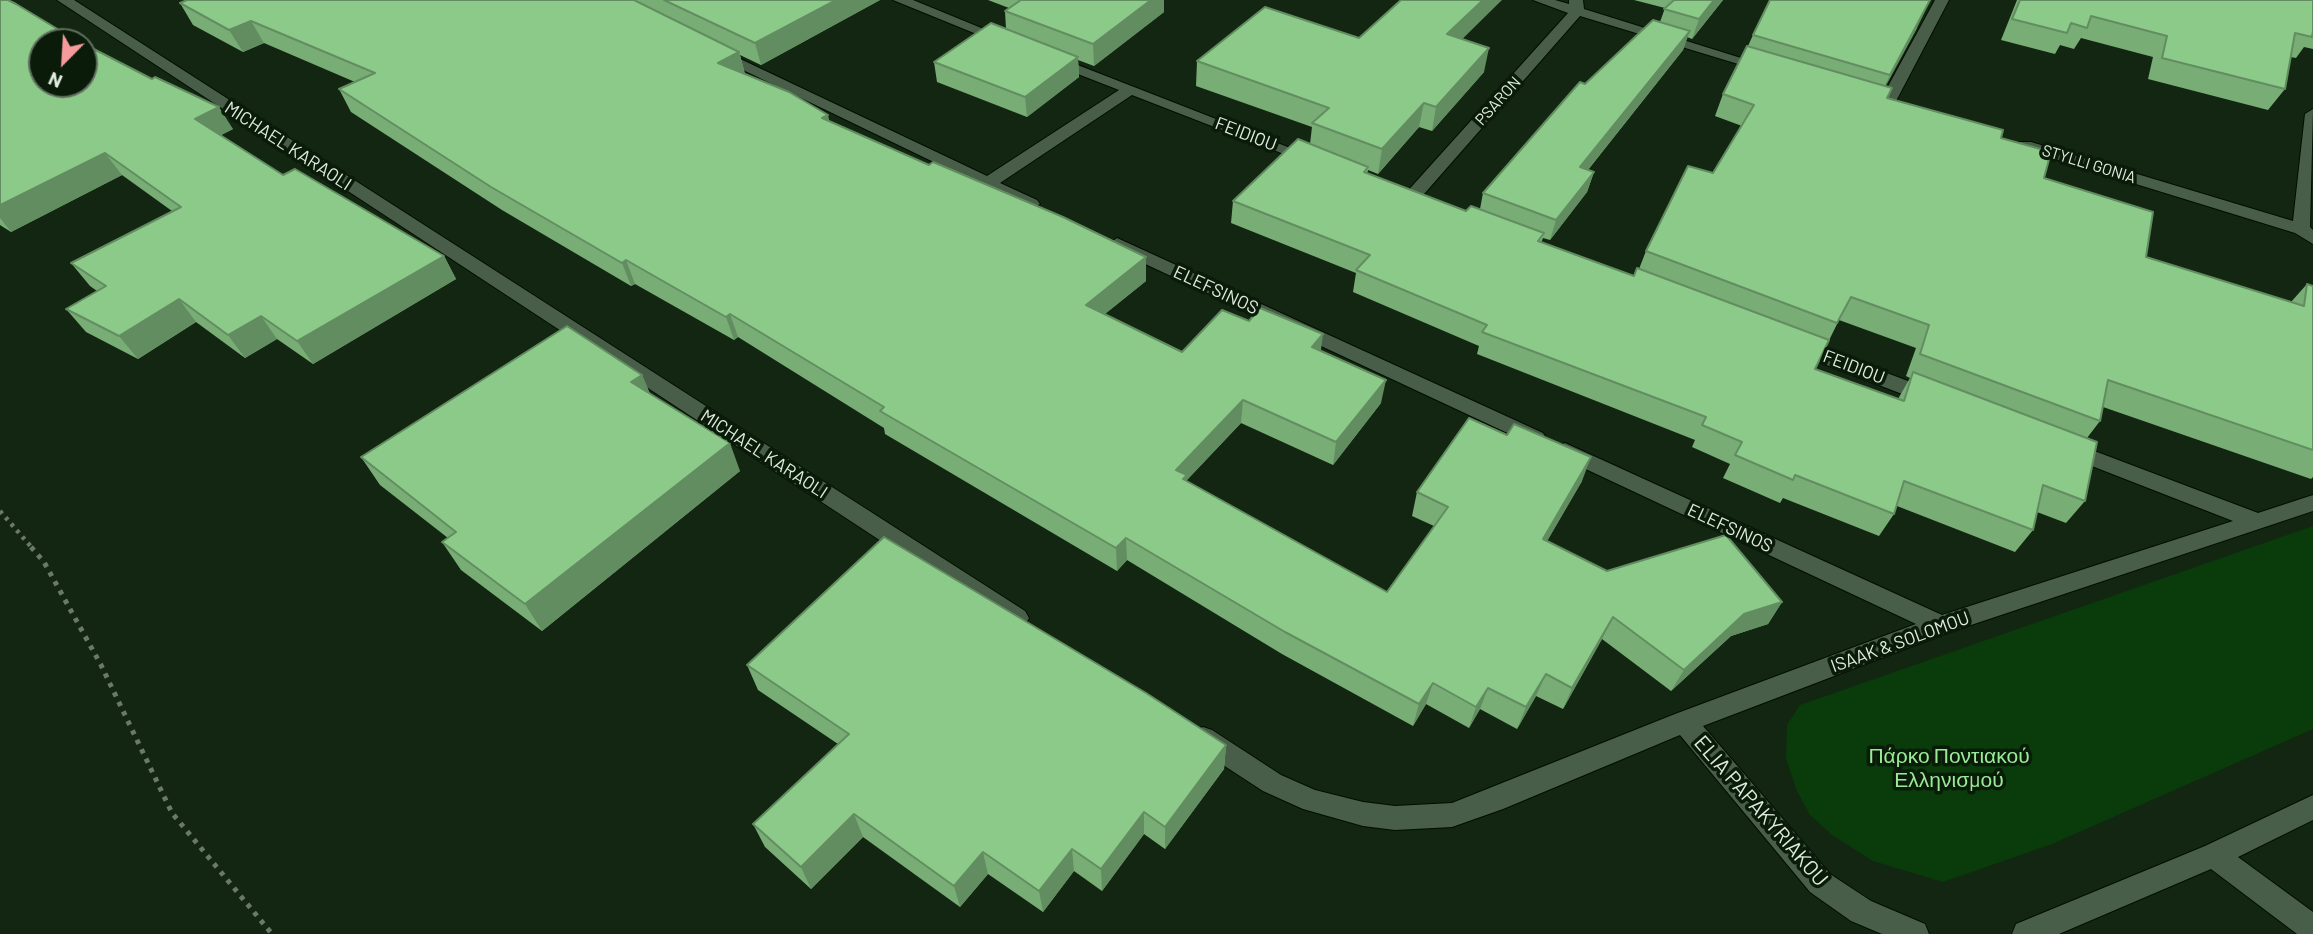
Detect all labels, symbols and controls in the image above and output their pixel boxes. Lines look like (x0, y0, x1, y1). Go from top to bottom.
north arrow (28, 28, 98, 98)
text: N (45, 68, 66, 94)
street label: PSARON (1471, 73, 1525, 129)
street label: MICHAEL KARAOLI (221, 97, 355, 195)
street label: FEIDIOU (1212, 112, 1280, 156)
street label: STYLLI GONIA (2040, 141, 2138, 187)
street label: ELEFSINOS (1170, 261, 1262, 319)
street label: FEIDIOU (1820, 345, 1888, 389)
street label: MICHAEL KARAOLI (697, 405, 831, 503)
street label: ELEFSINOS (1684, 499, 1776, 557)
street label: ISAAK & SOLOMOU (1828, 607, 1972, 677)
street label: ELIA PAPAKYRIAKOU (1689, 730, 1833, 892)
park label: Πάρκο Ποντιακού Ελληνισμού (1868, 743, 2030, 793)

